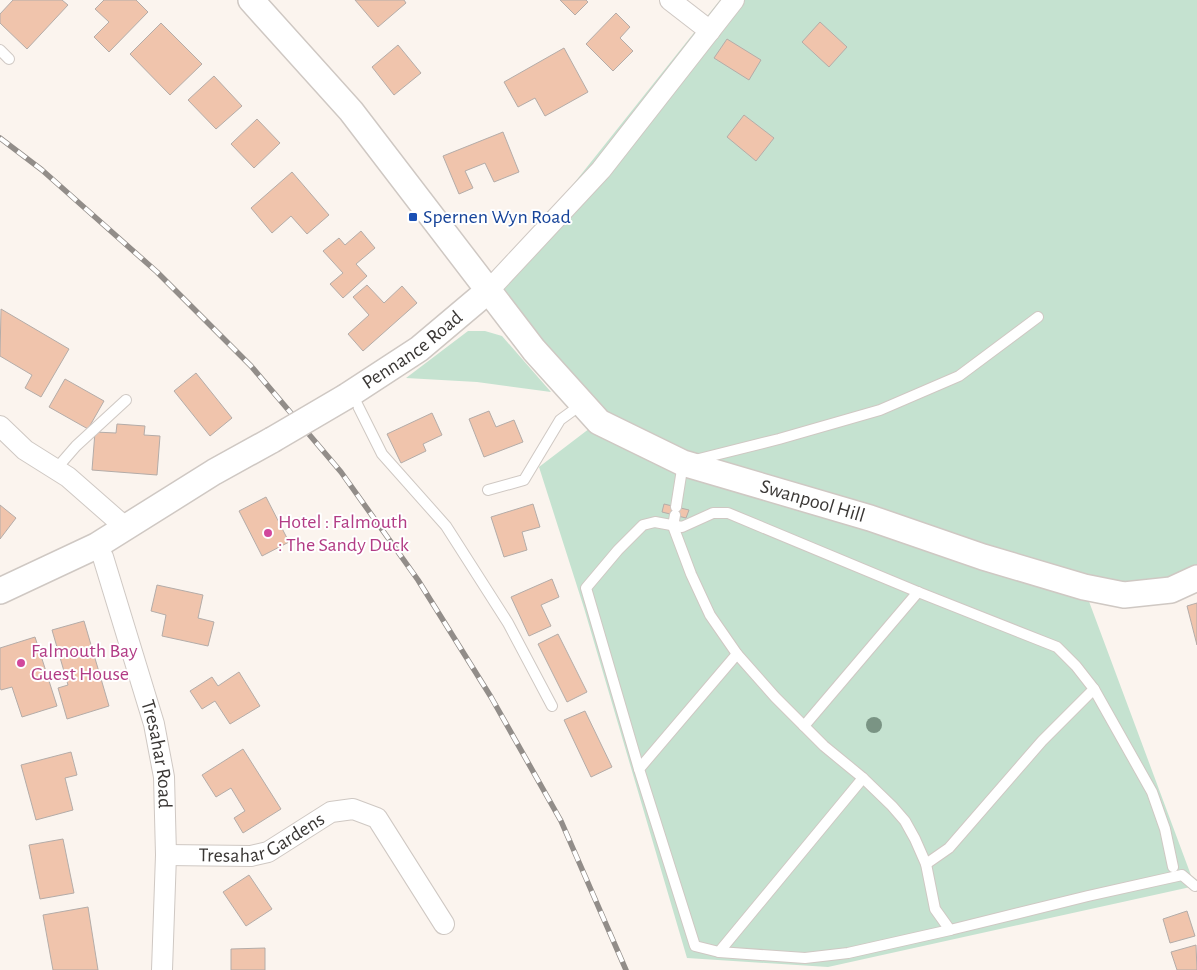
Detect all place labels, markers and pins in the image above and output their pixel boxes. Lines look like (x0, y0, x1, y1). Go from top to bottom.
place label: Spernen Wyn Road (423, 207, 571, 227)
marker: Spernen Wyn Road (407, 211, 419, 223)
place label: Hotel : Falmouth : The Sandy Duck (278, 512, 409, 555)
marker: Hotel : Falmouth : The Sandy Duck (262, 527, 274, 539)
place label: Falmouth Bay Guest House (31, 641, 138, 684)
marker: Falmouth Bay Guest House (15, 657, 27, 669)

